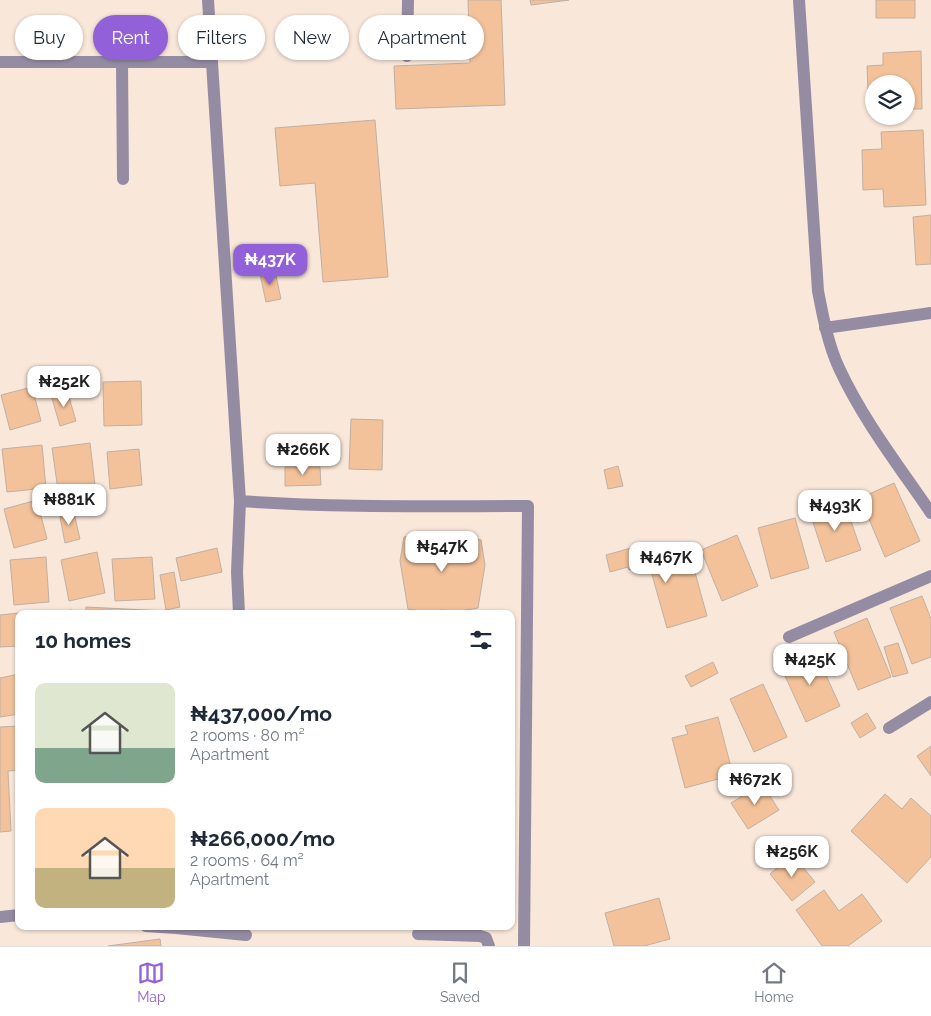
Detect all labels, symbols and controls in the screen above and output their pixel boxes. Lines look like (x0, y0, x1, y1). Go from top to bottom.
chip: Buy (15, 15, 83, 60)
chip: Rent (93, 15, 168, 60)
chip: Filters (178, 15, 265, 60)
chip: New (275, 15, 349, 60)
chip: Apartment (359, 15, 484, 60)
map controls (865, 75, 915, 125)
button: layers (865, 75, 915, 125)
pin: ₦437K (235, 244, 305, 286)
text: ₦437K (244, 250, 296, 269)
pin: ₦252K (29, 366, 99, 408)
text: ₦252K (38, 372, 90, 391)
pin: ₦266K (268, 434, 338, 476)
text: ₦266K (277, 440, 329, 459)
pin: ₦881K (34, 484, 104, 526)
text: ₦881K (43, 490, 95, 509)
pin: ₦493K (800, 490, 870, 532)
text: ₦493K (809, 496, 861, 515)
pin: ₦547K (407, 530, 477, 573)
text: ₦547K (416, 537, 468, 556)
pin: ₦467K (631, 542, 701, 584)
text: ₦467K (640, 548, 692, 567)
icon: filters (467, 626, 495, 654)
text: 10 homes (35, 628, 131, 653)
pin: ₦425K (775, 644, 845, 686)
text: ₦425K (784, 650, 836, 669)
text: ₦437,000/mo (190, 701, 332, 726)
icon: home (75, 703, 135, 763)
text: 2 rooms · 80 m² (190, 726, 305, 745)
text: Apartment (190, 745, 269, 764)
pin: ₦672K (720, 764, 790, 806)
text: ₦672K (729, 770, 781, 789)
text: ₦266,000/mo (190, 826, 335, 851)
icon: home (75, 828, 135, 888)
pin: ₦256K (757, 836, 827, 878)
text: ₦256K (766, 842, 818, 861)
text: 2 rooms · 64 m² (190, 851, 304, 870)
text: Apartment (190, 870, 269, 889)
tab: Map (137, 959, 166, 1005)
tab: Saved (440, 959, 480, 1005)
tab: Home (754, 959, 794, 1005)

